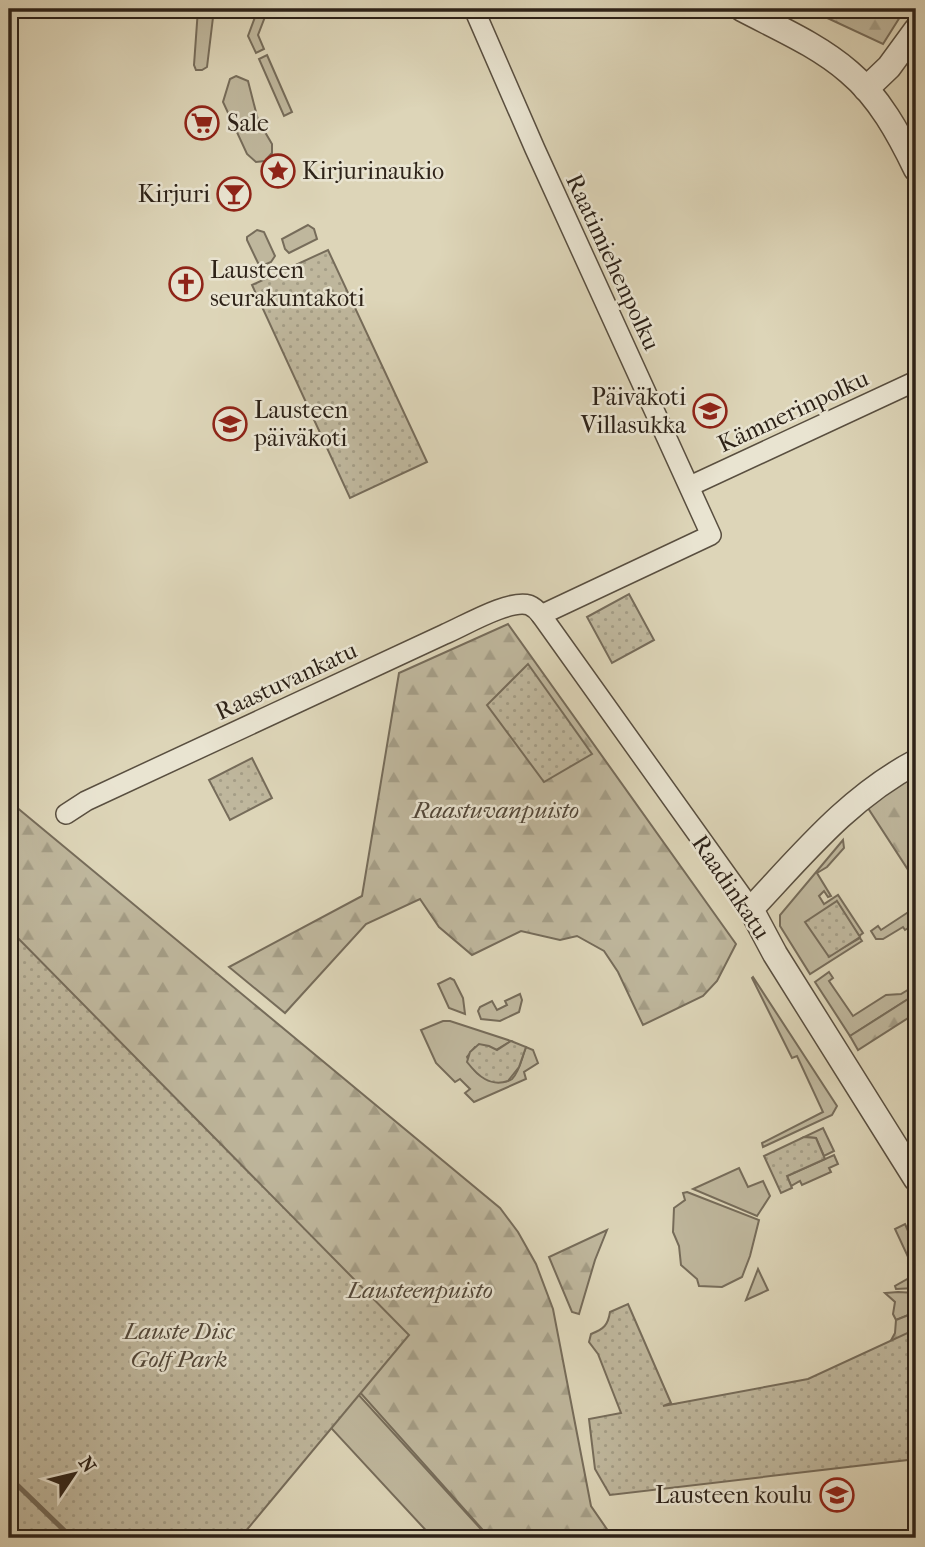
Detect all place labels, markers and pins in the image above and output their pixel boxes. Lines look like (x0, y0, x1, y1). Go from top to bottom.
supermarket icon: Sale (183, 104, 221, 142)
place label: Sale (227, 109, 269, 137)
place icon: Kirjurinaukio (259, 152, 297, 190)
place label: Kirjurinaukio (302, 157, 444, 185)
bar icon: Kirjuri (215, 175, 253, 213)
place label: Kirjuri (138, 180, 210, 208)
place label: Lausteen seurakuntakoti (210, 256, 365, 312)
church icon: Lausteen seurakuntakoti (167, 265, 205, 303)
place label: Päiväkoti Villasukka (580, 383, 687, 439)
school or university icon: Päiväkoti Villasukka (691, 392, 729, 430)
place label: Lausteen päiväkoti (253, 396, 348, 452)
school or university icon: Lausteen päiväkoti (211, 405, 249, 443)
school or university icon: Lausteen koulu (818, 1476, 856, 1514)
place label: Lausteen koulu (655, 1481, 812, 1509)

